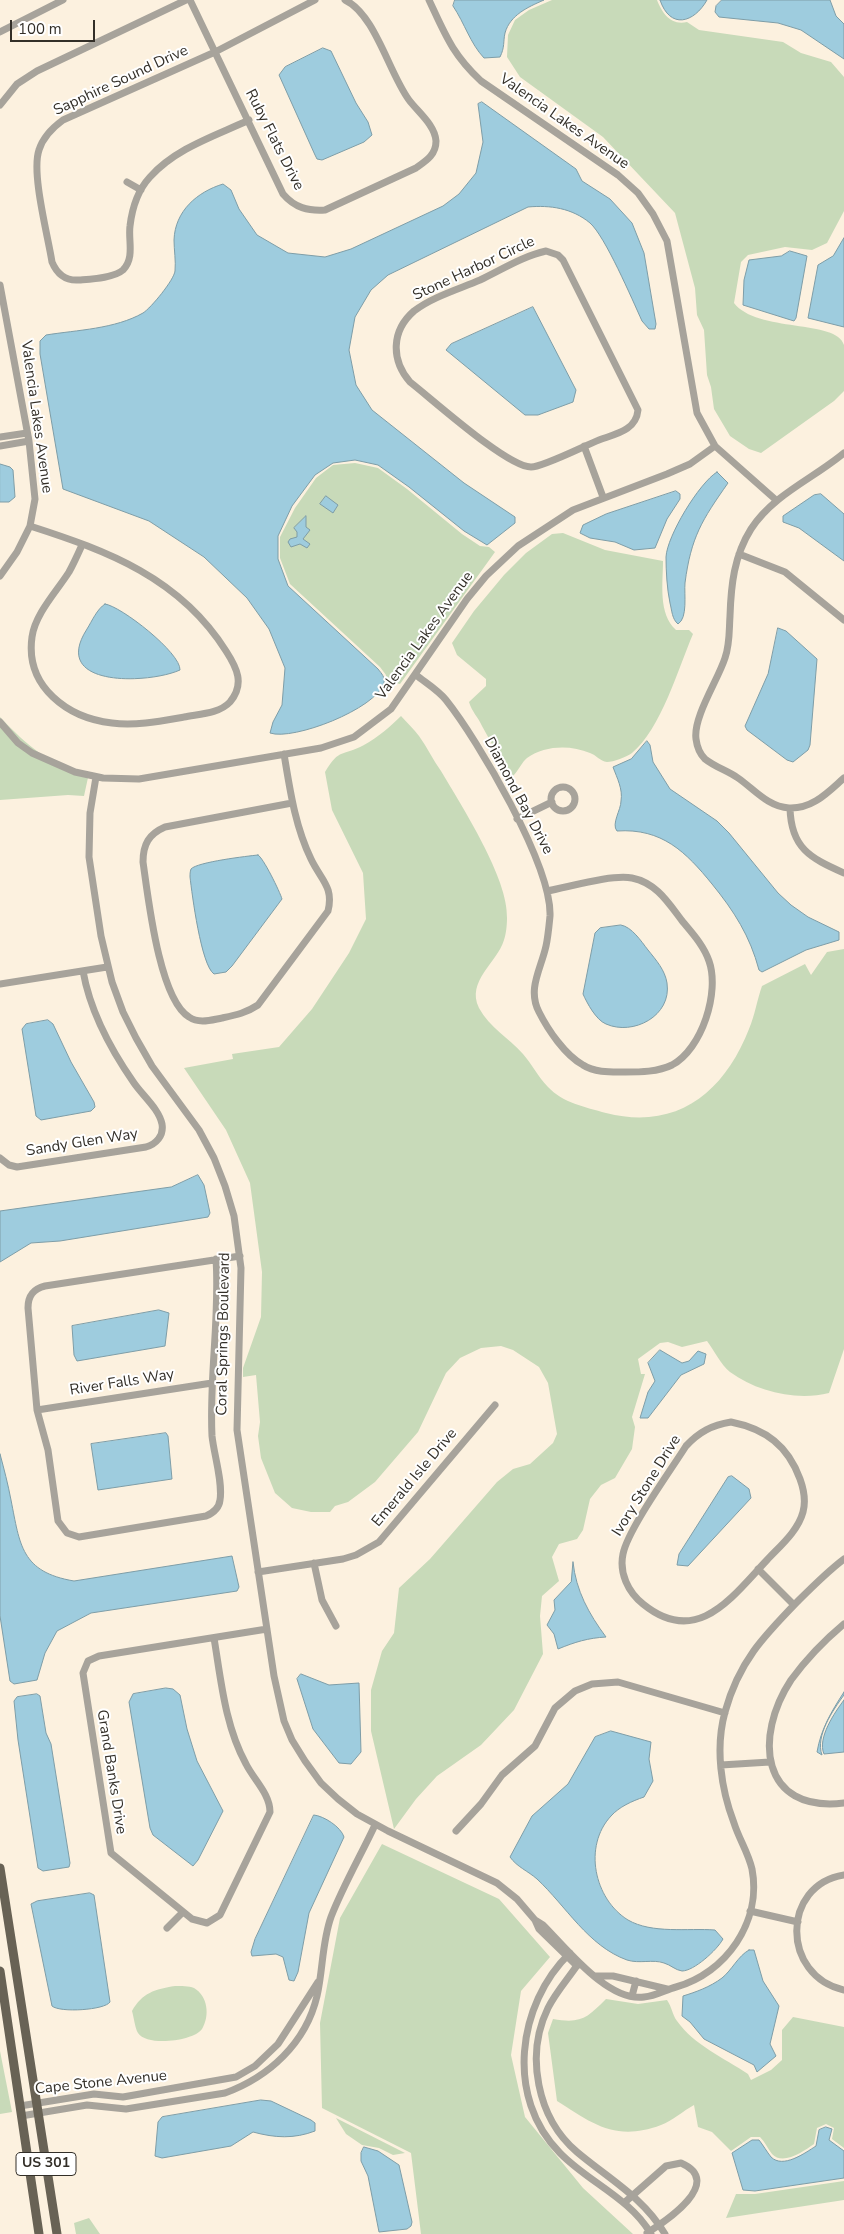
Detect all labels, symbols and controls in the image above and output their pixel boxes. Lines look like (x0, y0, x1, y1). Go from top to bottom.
scale bar (12, 10, 98, 42)
text: 100 m (18, 19, 62, 39)
street label: Sapphire Sound Drive (51, 42, 191, 120)
street label: Valencia Lakes Avenue (496, 70, 632, 174)
street label: Ruby Flats Drive (241, 86, 307, 194)
street label: Stone Harbor Circle (410, 233, 538, 305)
street label: Valencia Lakes Avenue (16, 339, 56, 495)
street label: Valencia Lakes Avenue (372, 568, 478, 704)
street label: Diamond Bay Drive (480, 734, 556, 858)
street label: Sandy Glen Way (25, 1125, 139, 1161)
street label: Coral Springs Boulevard (214, 1252, 234, 1416)
street label: River Falls Way (69, 1366, 175, 1400)
street label: Emerald Isle Drive (369, 1425, 461, 1531)
street label: Ivory Stone Drive (609, 1432, 685, 1540)
street label: Grand Banks Drive (92, 1708, 130, 1836)
street label: Cape Stone Avenue (34, 2067, 168, 2099)
road number: US 301 (16, 2152, 76, 2176)

